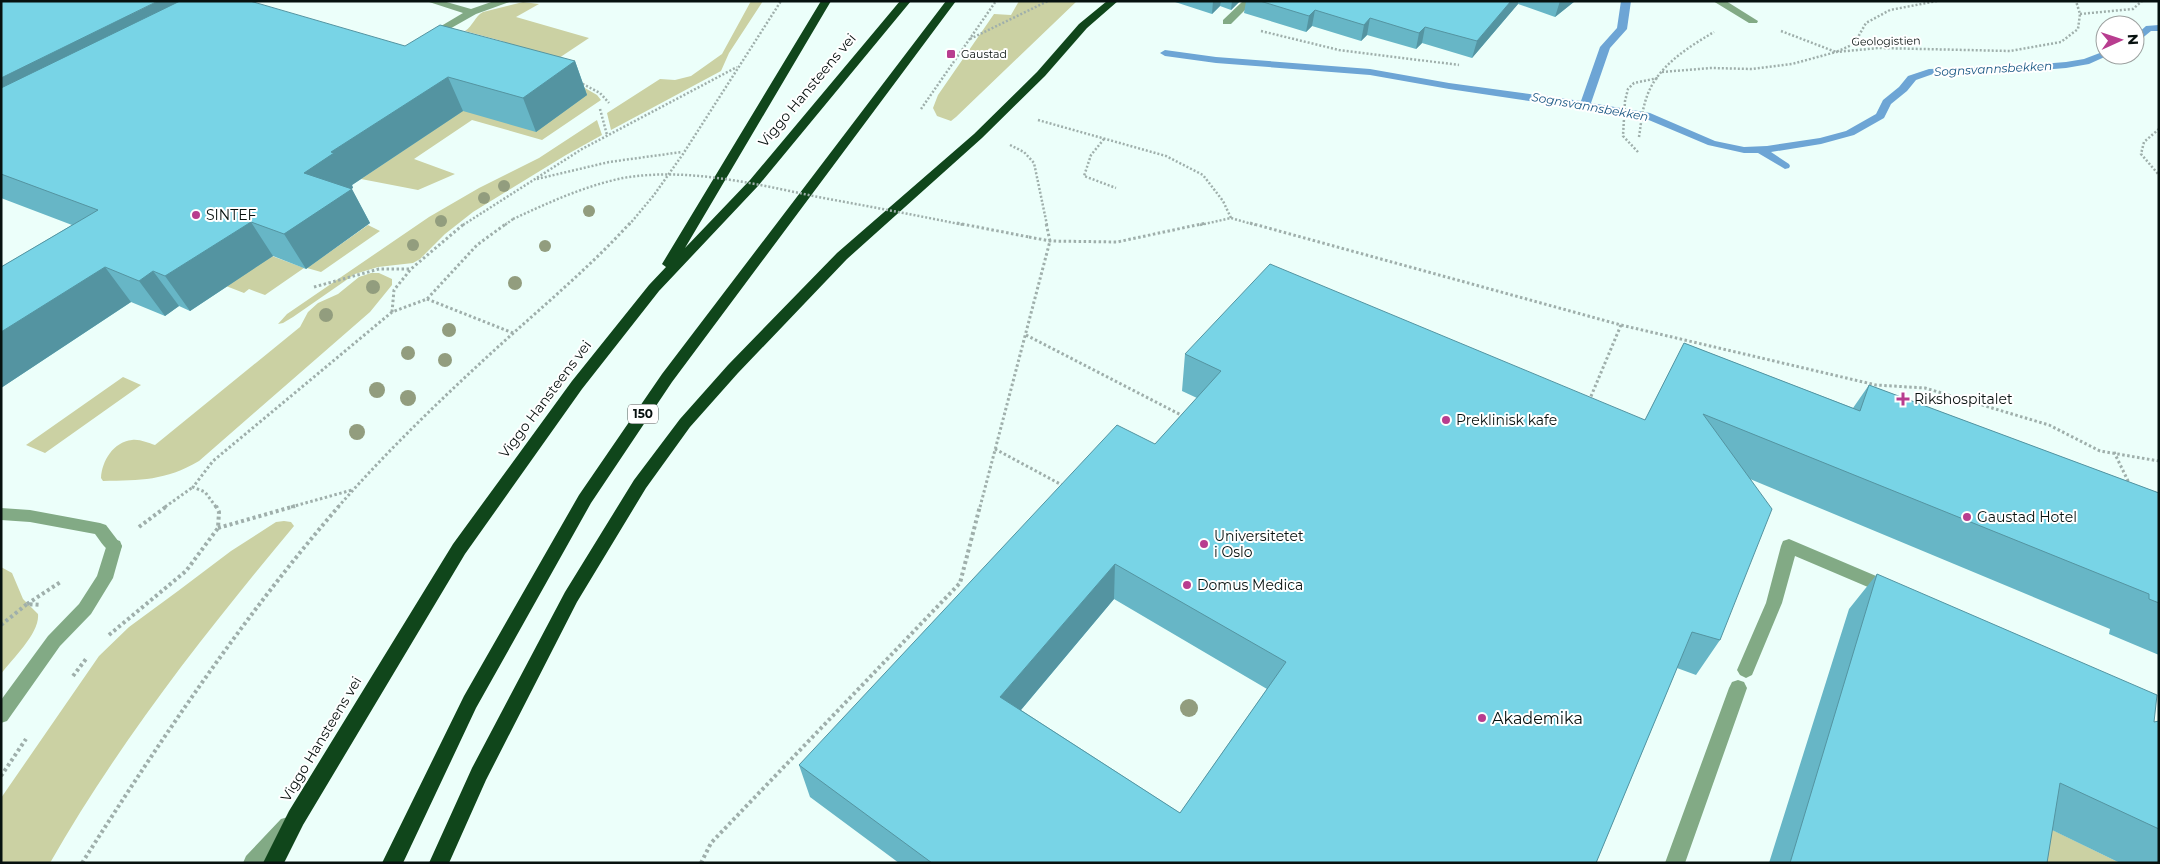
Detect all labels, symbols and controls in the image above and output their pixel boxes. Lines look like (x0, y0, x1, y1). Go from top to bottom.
north arrow (2095, 15, 2145, 65)
street label: Viggo Hansteens vei (754, 30, 860, 150)
street label: Geologistien (1851, 33, 1921, 49)
text: N (2124, 33, 2142, 45)
place label: Gaustad (961, 47, 1007, 61)
marker: Gaustad (945, 48, 957, 60)
water label: Sognsvannsbekken (1934, 58, 2052, 79)
water label: Sognsvannsbekken (1531, 89, 1650, 124)
place label: SINTEF (206, 206, 257, 224)
marker: SINTEF (190, 209, 202, 221)
street label: Viggo Hansteens vei (495, 337, 595, 461)
place label: Rikshospitalet (1914, 390, 2013, 408)
marker: Rikshospitalet (1896, 392, 1910, 406)
road number: 150 (628, 404, 658, 424)
place label: Preklinisk kafe (1456, 411, 1557, 429)
marker: Preklinisk kafe (1440, 414, 1452, 426)
place label: Gaustad Hotel (1977, 508, 2077, 526)
marker: Gaustad Hotel (1961, 511, 1973, 523)
place label: Universitetet i Oslo (1214, 527, 1304, 561)
marker: Universitetet i Oslo (1198, 538, 1210, 550)
place label: Domus Medica (1197, 576, 1303, 594)
marker: Domus Medica (1181, 579, 1193, 591)
street label: Viggo Hansteens vei (277, 673, 365, 805)
place label: Akademika (1492, 709, 1583, 728)
marker: Akademika (1476, 712, 1488, 724)

